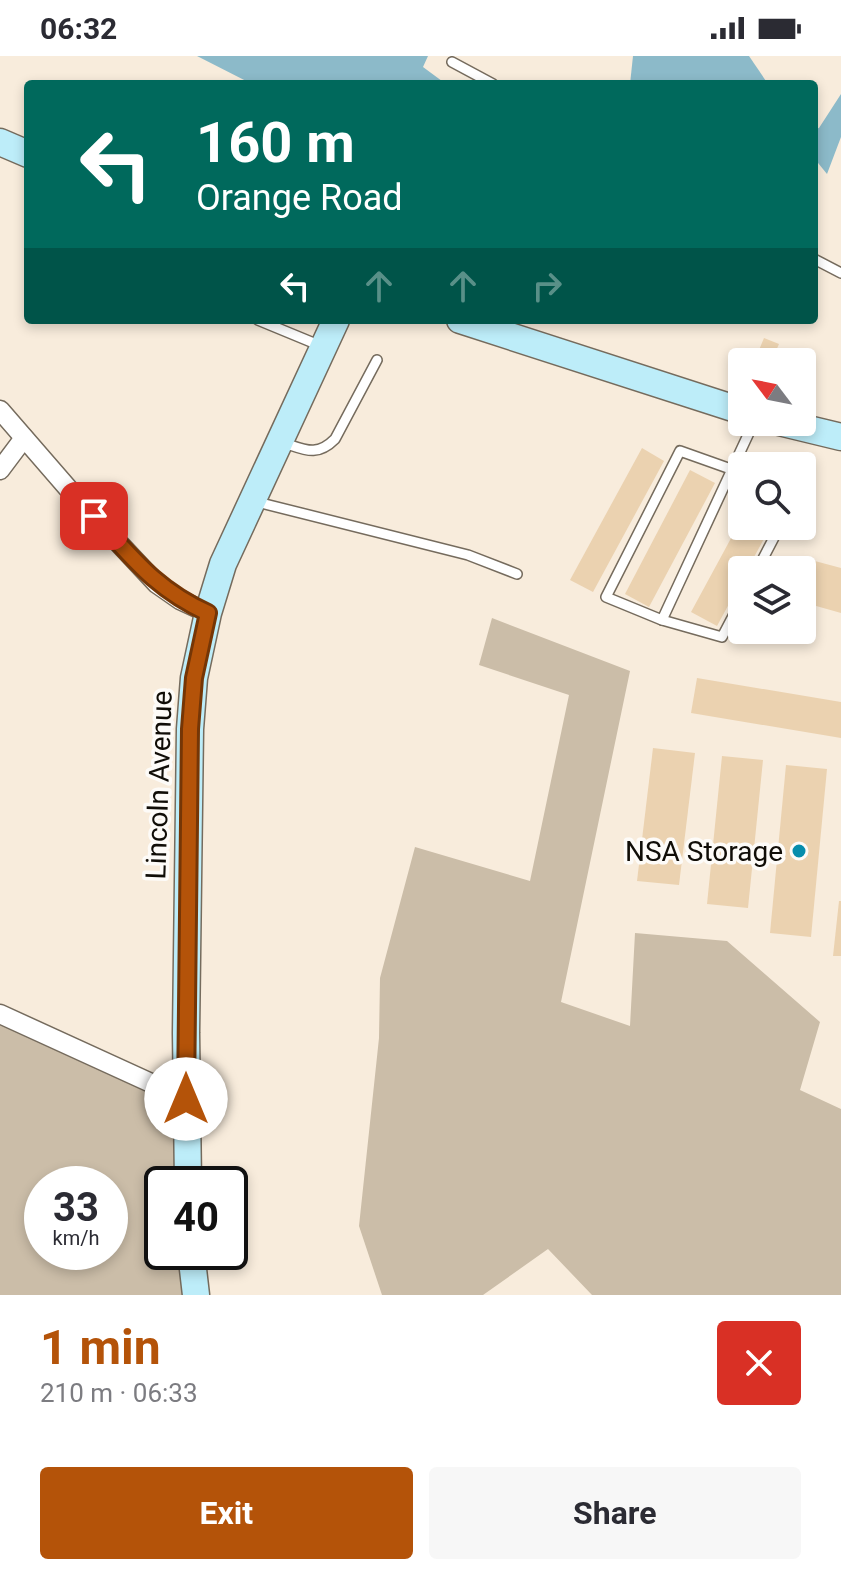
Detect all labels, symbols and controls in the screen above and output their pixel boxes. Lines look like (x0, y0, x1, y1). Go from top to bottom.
text: 06:32 (40, 11, 117, 46)
text: 160 m (196, 110, 355, 176)
icon: left (64, 112, 168, 216)
text: Orange Road (196, 177, 403, 219)
icon: left (273, 264, 317, 308)
icon: ahead (357, 264, 401, 308)
icon: ahead (441, 264, 485, 308)
icon: right (525, 264, 569, 308)
north arrow (728, 348, 816, 436)
map controls (728, 348, 816, 644)
button: search (728, 452, 816, 540)
pin (60, 482, 128, 550)
icon: arrive (72, 494, 116, 538)
button: layers (728, 556, 816, 644)
street label: Lincoln Avenue (139, 690, 179, 880)
place label: NSA Storage (625, 835, 783, 868)
marker: NSA Storage (790, 842, 808, 860)
position arrow (144, 1057, 228, 1141)
speed limit sign: 40 (144, 1166, 248, 1270)
text: 33 (53, 1184, 99, 1231)
text: km/h (53, 1226, 99, 1250)
text: 1 min (40, 1319, 161, 1376)
button: close (717, 1321, 801, 1405)
text: 210 m · 06:33 (40, 1378, 198, 1408)
button: Exit (40, 1467, 413, 1559)
button: Share (429, 1467, 801, 1559)

